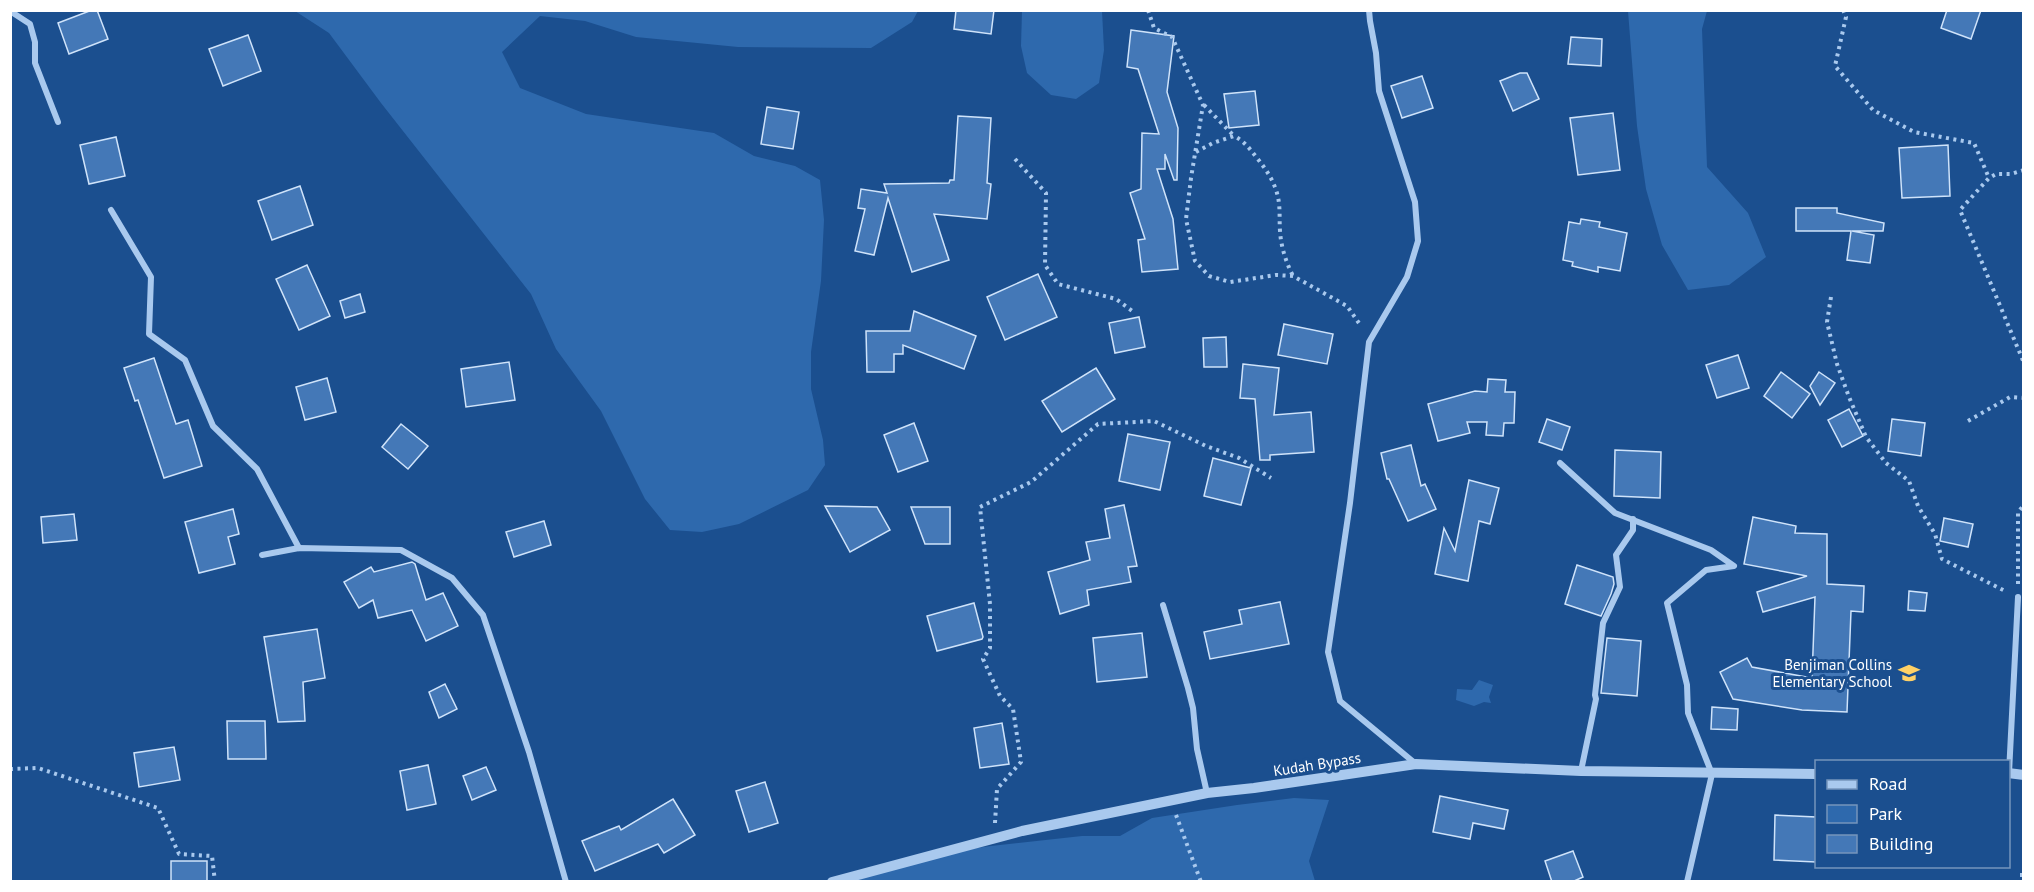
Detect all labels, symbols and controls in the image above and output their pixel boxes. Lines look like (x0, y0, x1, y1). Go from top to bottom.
place label: Benjiman Collins Elementary School (1772, 655, 1893, 691)
school or university icon: Benjiman Collins Elementary School (1897, 661, 1921, 685)
street label: Kudah Bypass (1272, 748, 1362, 780)
legend (1815, 760, 2010, 868)
text: Road (1869, 772, 1907, 795)
text: Park (1869, 802, 1902, 825)
text: Building (1869, 832, 1933, 855)

